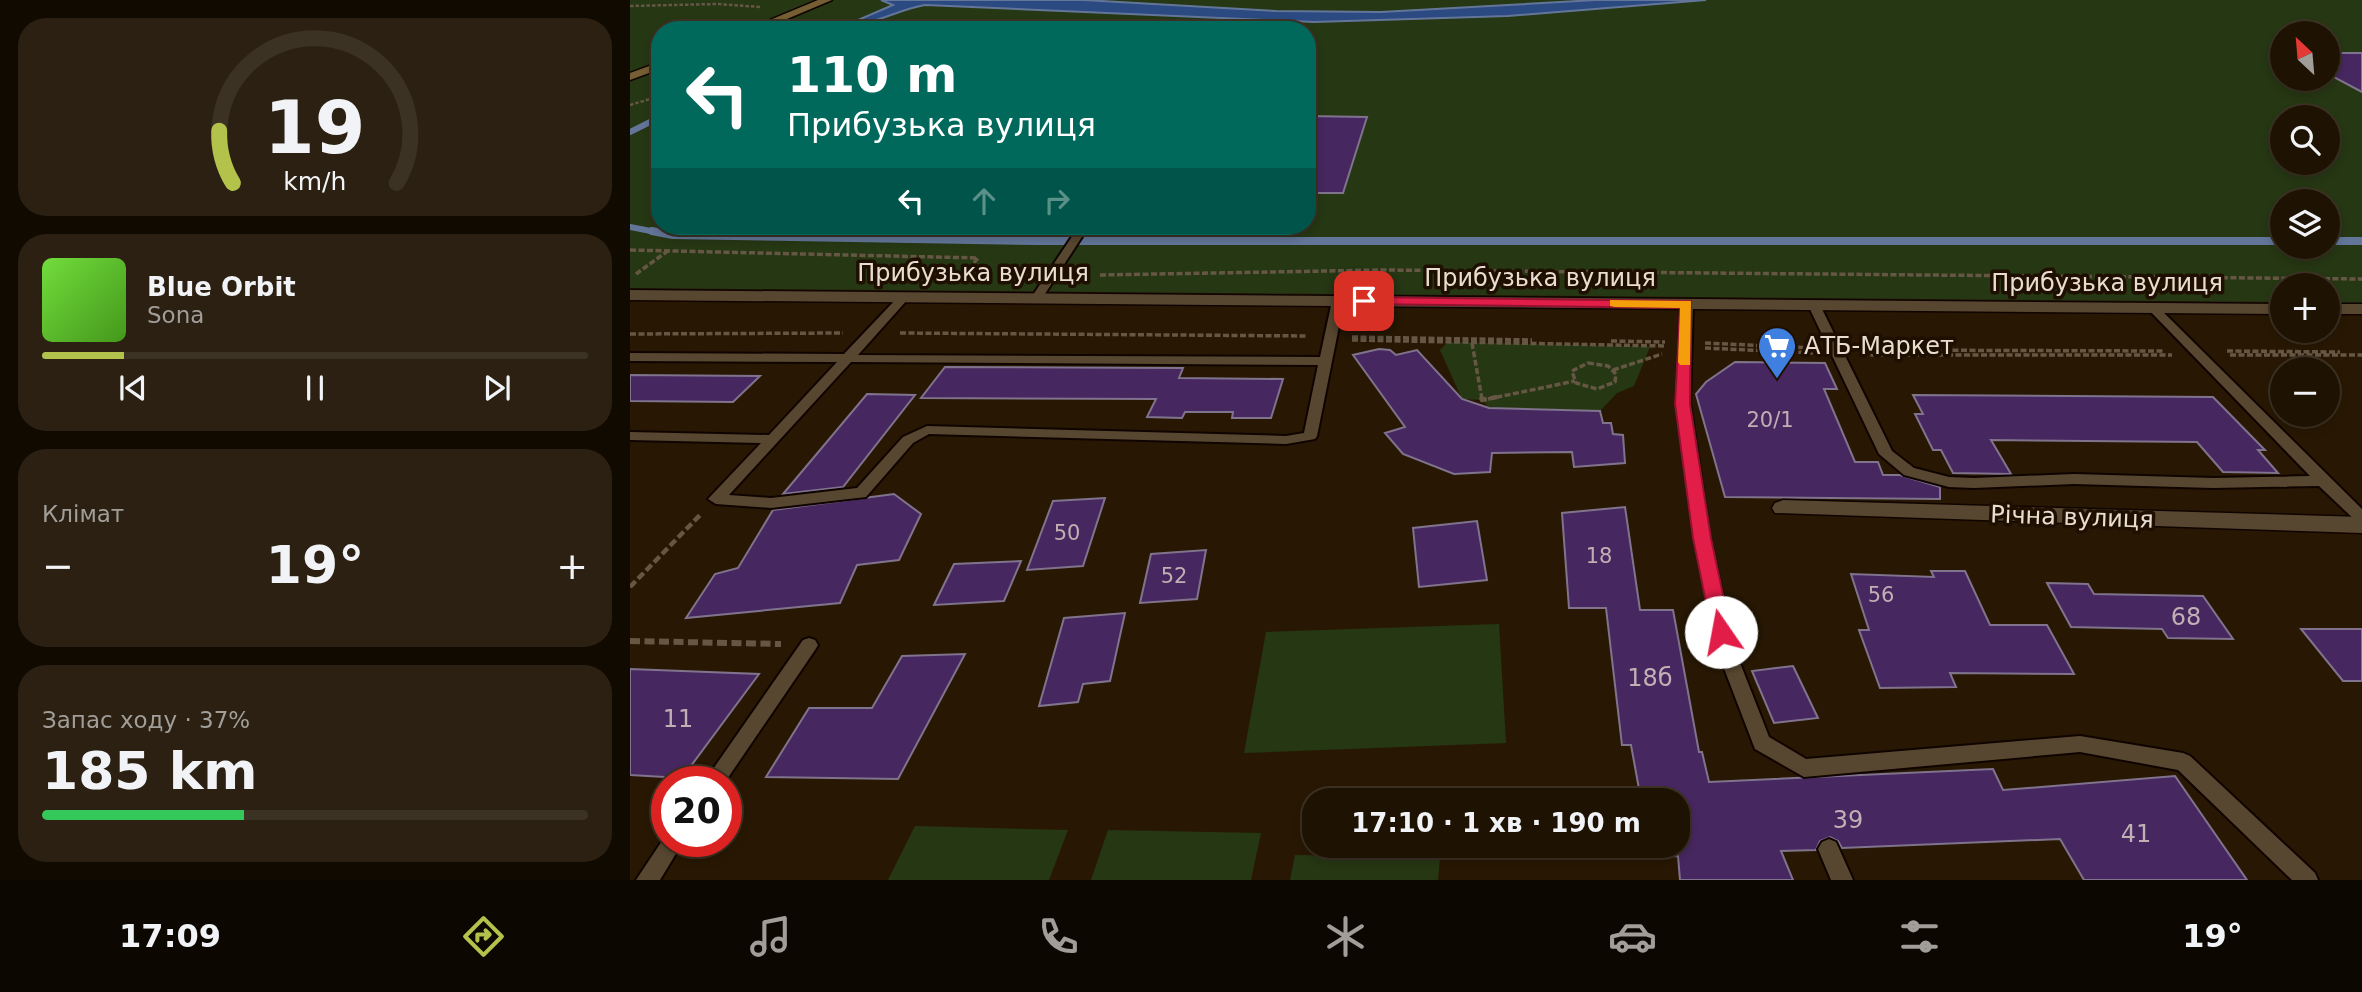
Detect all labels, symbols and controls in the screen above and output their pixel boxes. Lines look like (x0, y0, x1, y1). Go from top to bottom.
north arrow (2270, 21, 2340, 91)
map controls (2270, 21, 2340, 427)
text: 110 m (787, 47, 957, 104)
icon: left (672, 49, 763, 140)
text: 19 (264, 85, 366, 170)
button: search (2270, 105, 2340, 175)
text: Прибузька вулиця (787, 106, 1096, 144)
text: km/h (283, 167, 347, 196)
icon: left (892, 182, 930, 220)
icon: ahead (965, 182, 1003, 220)
icon: right (1038, 182, 1076, 220)
button: layers (2270, 189, 2340, 259)
street label: Прибузька вулиця (857, 259, 1089, 287)
street label: Прибузька вулиця (1424, 264, 1656, 292)
street label: Прибузька вулиця (1991, 269, 2223, 297)
pin (1334, 271, 1394, 331)
text: Blue Orbit (147, 272, 296, 302)
button: + (2270, 273, 2340, 343)
icon: arrive (1345, 282, 1383, 320)
text: Sona (147, 302, 204, 328)
supermarket icon: АТБ-Маркет (1756, 325, 1798, 380)
place label: АТБ-Маркет (1804, 332, 1954, 360)
button: − (2270, 357, 2340, 427)
icon: previous (114, 369, 152, 407)
icon: pause (296, 369, 334, 407)
icon: next (478, 369, 516, 407)
house number: 20/1 (1746, 408, 1794, 432)
street label: Річна вулиця (1990, 500, 2154, 534)
text: Клімат (42, 501, 124, 527)
house number: 50 (1054, 521, 1080, 545)
text: 19° (266, 535, 364, 595)
text: − (42, 544, 74, 588)
text: + (556, 544, 588, 588)
house number: 18 (1586, 544, 1612, 568)
house number: 52 (1161, 564, 1187, 588)
house number: 56 (1868, 583, 1894, 607)
position arrow (1684, 595, 1758, 669)
house number: 68 (2171, 603, 2201, 631)
house number: 18б (1627, 664, 1673, 692)
house number: 11 (663, 705, 693, 733)
text: Запас ходу · 37% (42, 707, 250, 733)
text: 185 km (42, 741, 257, 801)
speed limit sign: 20 (651, 766, 742, 857)
house number: 39 (1833, 806, 1863, 834)
text: 17:10 · 1 хв · 190 m (1351, 808, 1641, 838)
house number: 41 (2121, 820, 2151, 848)
icon: directions (459, 912, 508, 961)
icon: music (746, 912, 795, 961)
icon: phone (1034, 912, 1083, 961)
icon: climate (1321, 912, 1370, 961)
icon: car (1608, 912, 1657, 961)
icon: filters (1895, 912, 1944, 961)
text: 17:09 (119, 917, 221, 955)
text: 19° (2182, 917, 2243, 955)

